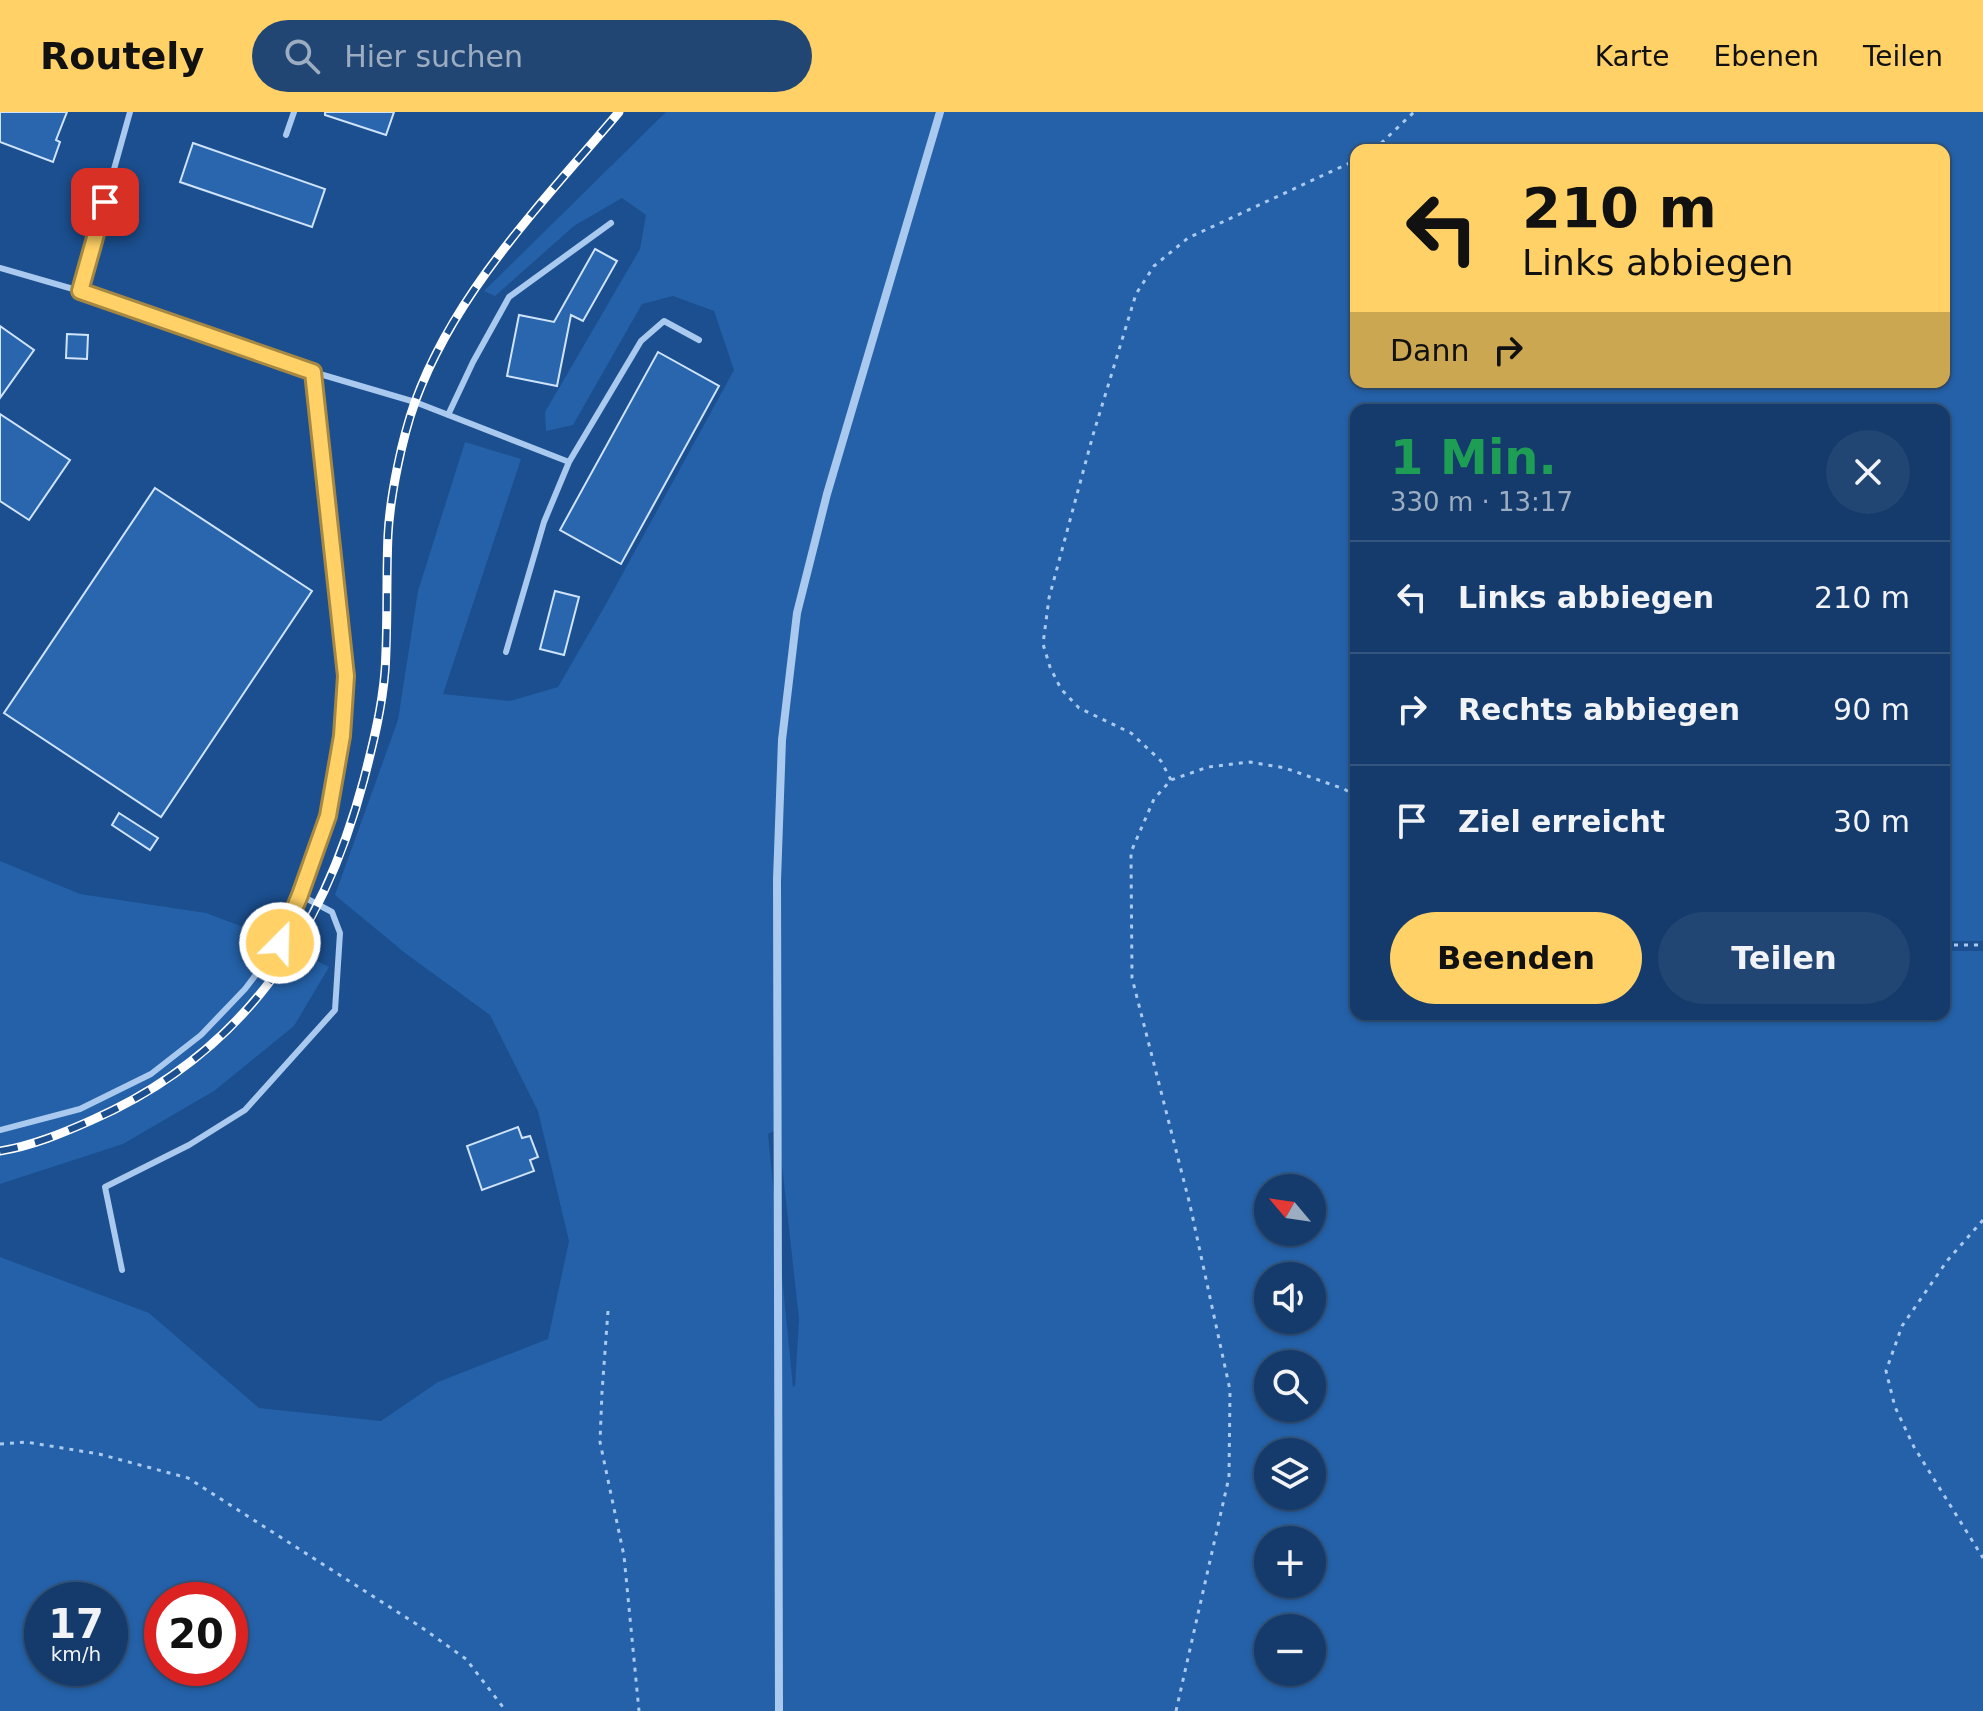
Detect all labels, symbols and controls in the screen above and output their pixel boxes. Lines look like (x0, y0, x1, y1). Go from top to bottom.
search box (252, 20, 812, 92)
text: Routely (40, 34, 204, 78)
icon: search (280, 34, 324, 78)
text: Hier suchen (344, 39, 523, 74)
text: Karte (1595, 40, 1669, 73)
text: Ebenen (1713, 40, 1819, 73)
text: Teilen (1863, 40, 1943, 73)
pin (71, 168, 139, 236)
text: 210 m (1522, 175, 1717, 240)
icon: left (1390, 176, 1494, 280)
icon: arrive (83, 180, 127, 224)
text: Links abbiegen (1522, 242, 1794, 283)
icon: right (1486, 328, 1530, 372)
text: Dann (1390, 333, 1470, 368)
text: 1 Min. (1390, 429, 1557, 485)
button: close (1826, 430, 1910, 514)
text: 330 m · 13:17 (1390, 487, 1573, 517)
icon: left (1390, 575, 1434, 619)
text: Links abbiegen (1458, 580, 1714, 615)
text: 210 m (1814, 580, 1910, 615)
icon: right (1390, 687, 1434, 731)
text: Rechts abbiegen (1458, 692, 1740, 727)
text: 90 m (1833, 692, 1910, 727)
icon: arrive (1390, 799, 1434, 843)
text: Ziel erreicht (1458, 804, 1665, 839)
text: 30 m (1833, 804, 1910, 839)
position arrow (238, 901, 322, 985)
button: Beenden (1390, 912, 1642, 1004)
button: Teilen (1658, 912, 1910, 1004)
north arrow (1254, 1174, 1326, 1246)
map controls (1254, 1174, 1326, 1686)
button: sound (1254, 1262, 1326, 1334)
button: search (1254, 1350, 1326, 1422)
button: layers (1254, 1438, 1326, 1510)
button: + (1254, 1526, 1326, 1598)
speed limit sign: 20 (144, 1582, 248, 1686)
text: 17 (48, 1601, 104, 1647)
button: − (1254, 1614, 1326, 1686)
text: km/h (51, 1642, 101, 1666)

